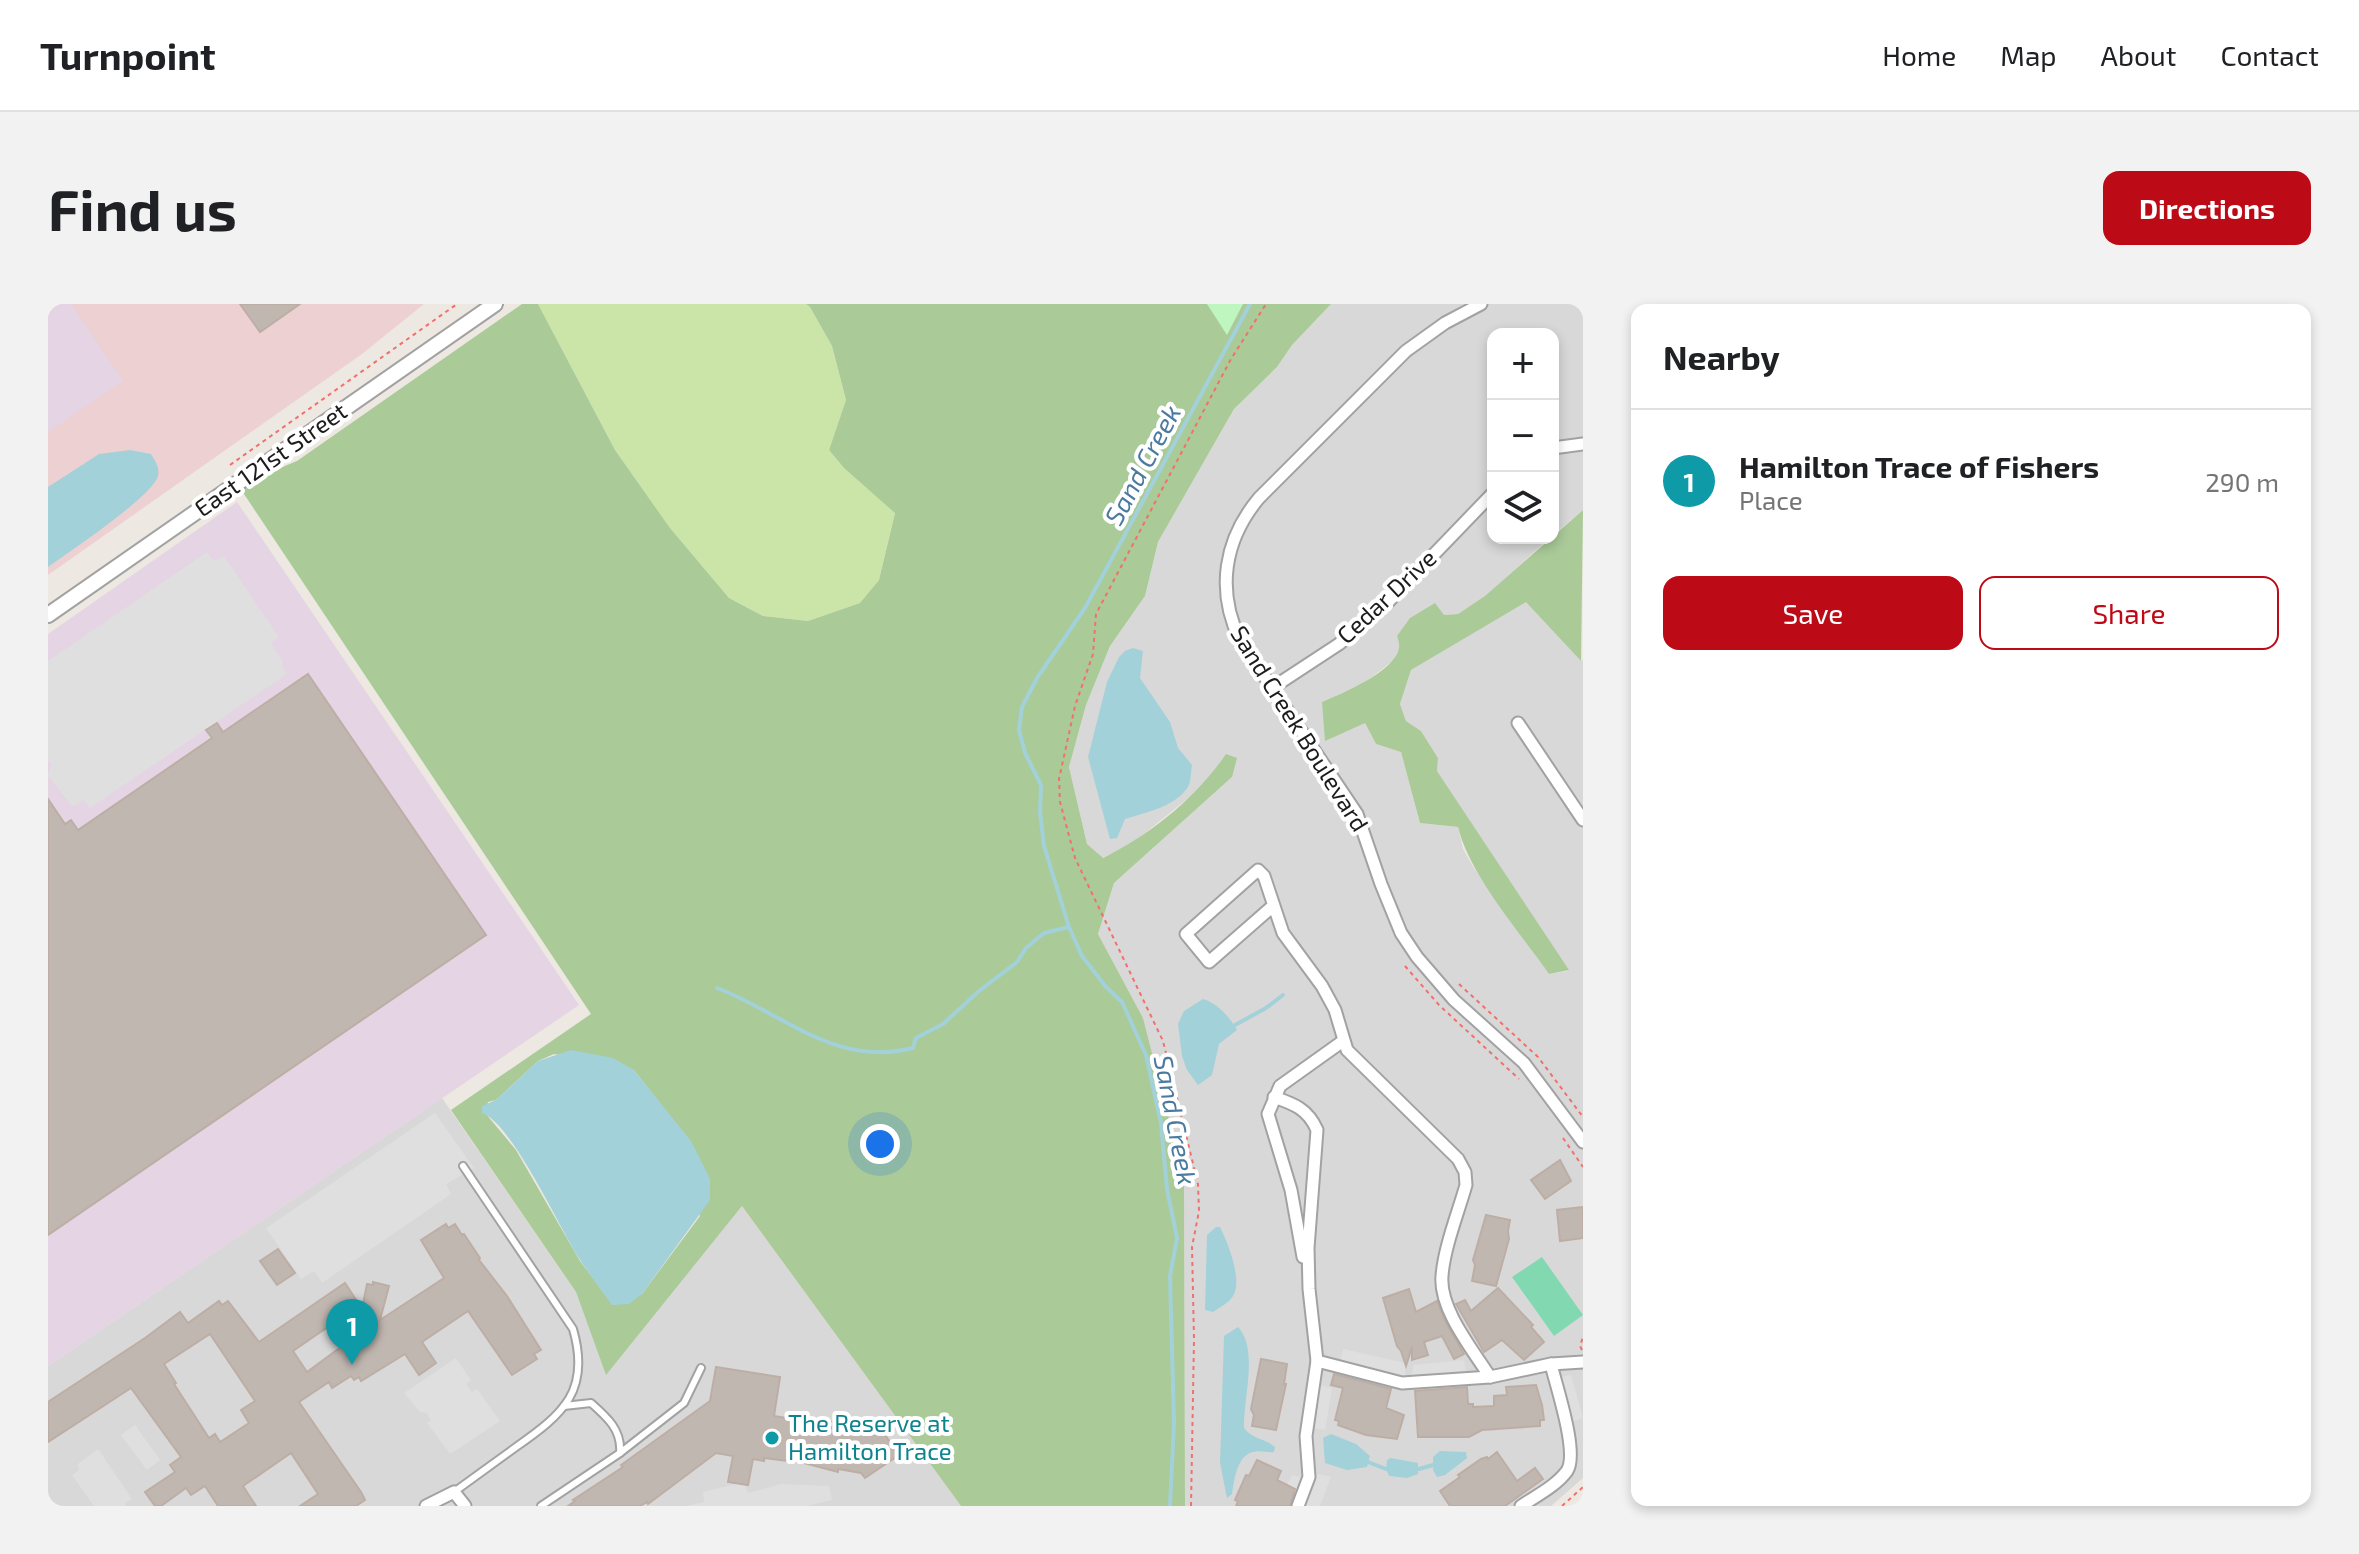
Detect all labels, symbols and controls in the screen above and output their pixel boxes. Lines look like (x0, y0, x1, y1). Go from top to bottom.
text: Turnpoint (40, 32, 216, 78)
text: Home (1882, 38, 1956, 72)
text: Map (2000, 38, 2057, 72)
text: About (2101, 38, 2176, 72)
text: Contact (2220, 38, 2319, 72)
button: Directions (2103, 171, 2311, 245)
text: Find us (48, 175, 237, 242)
map controls (1487, 328, 1559, 544)
button: + (1487, 328, 1559, 400)
text: Nearby (1663, 336, 1780, 377)
street label: East 121st Street (188, 395, 352, 522)
water label: Sand Creek (1097, 399, 1186, 530)
button: − (1487, 400, 1559, 472)
text: Hamilton Trace of Fishers (1739, 448, 2099, 484)
text: 1 (1683, 466, 1695, 497)
text: 290 m (2205, 466, 2279, 497)
button: layers (1487, 472, 1559, 544)
text: Place (1739, 484, 1803, 515)
street label: Cedar Drive (1330, 543, 1442, 649)
button: Save (1663, 576, 1963, 650)
button: Share (1979, 576, 2279, 650)
street label: Sand Creek Boulevard (1225, 620, 1375, 836)
water label: Sand Creek (1149, 1052, 1204, 1187)
your location (860, 1124, 900, 1164)
pin: 1 (326, 1299, 378, 1365)
place label: The Reserve at Hamilton Trace (788, 1408, 952, 1465)
marker: The Reserve at Hamilton Trace (763, 1429, 781, 1447)

